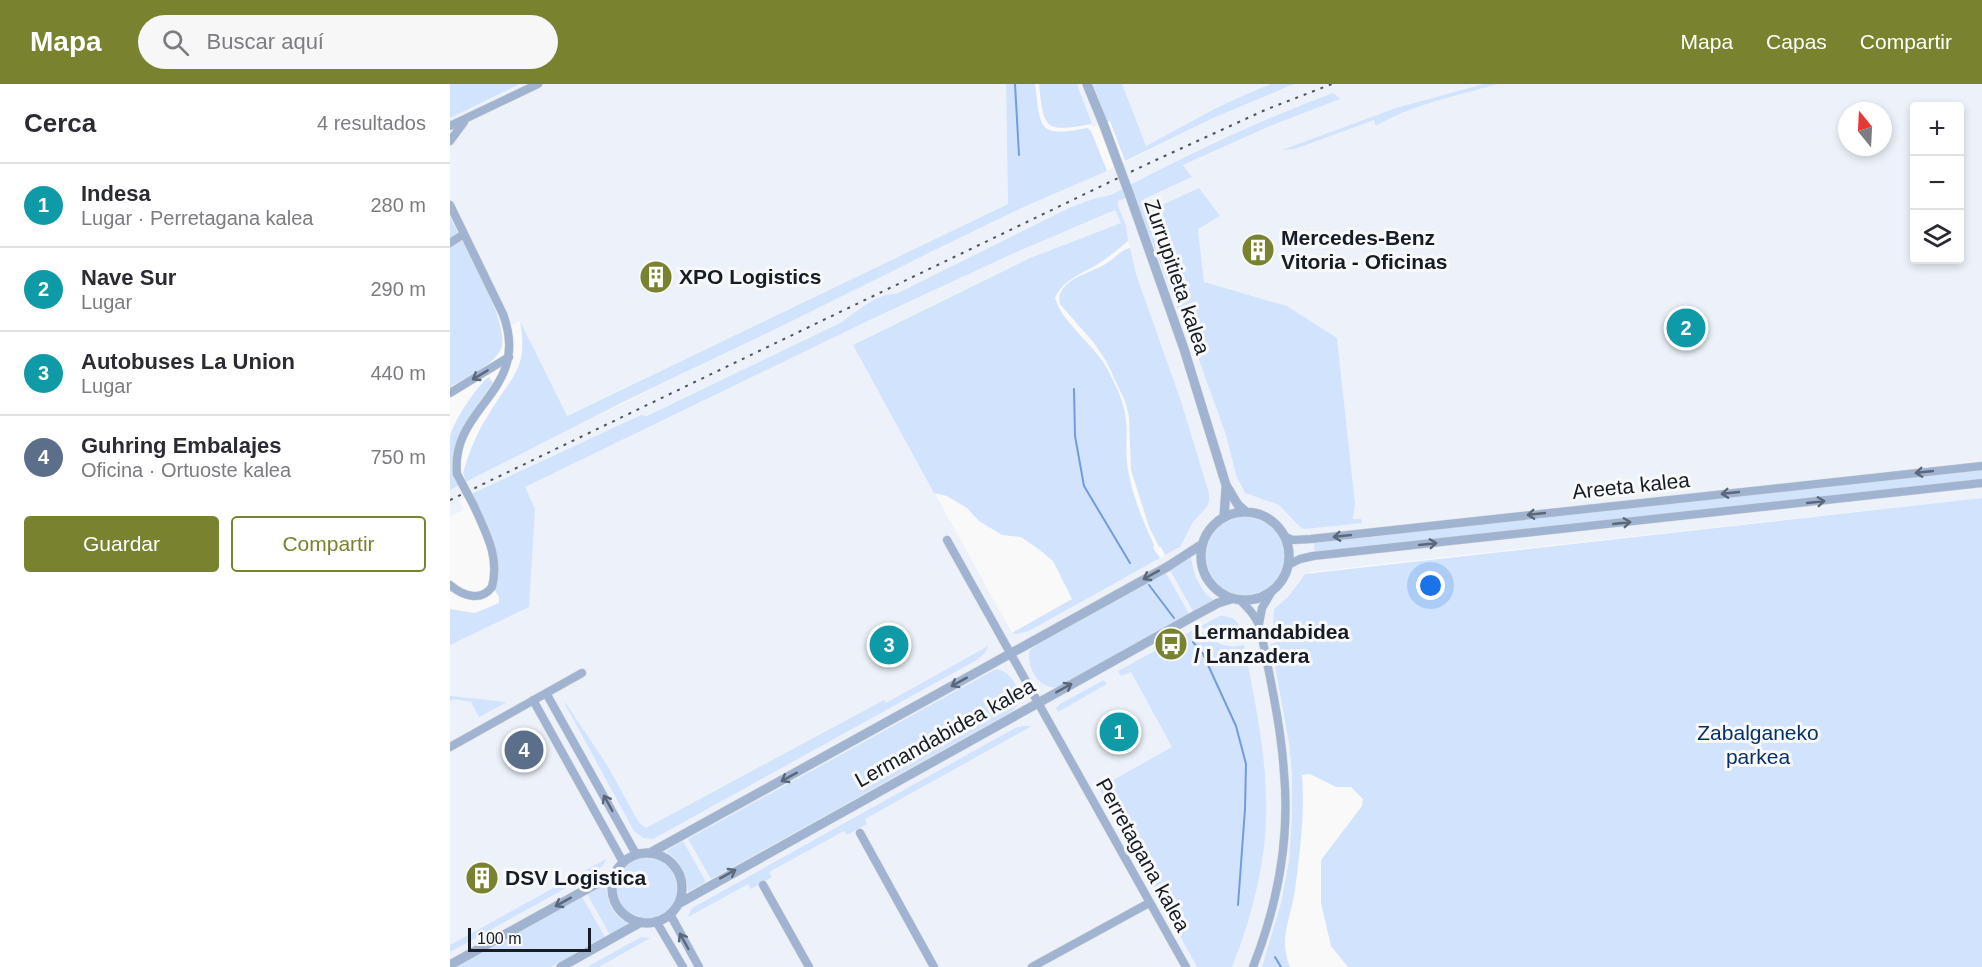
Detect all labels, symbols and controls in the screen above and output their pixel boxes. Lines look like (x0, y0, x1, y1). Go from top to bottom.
search box (138, 15, 558, 69)
text: Mapa (30, 26, 102, 57)
icon: search (159, 26, 192, 59)
text: Buscar aquí (207, 29, 324, 54)
text: Mapa (1681, 30, 1733, 53)
text: Capas (1766, 30, 1827, 53)
text: Compartir (1860, 30, 1952, 53)
north arrow (1838, 102, 1892, 156)
map controls (1910, 102, 1964, 264)
button: + (1910, 102, 1964, 156)
text: Cerca (24, 108, 96, 138)
text: 4 resultados (317, 112, 426, 134)
button: − (1910, 156, 1964, 210)
text: Indesa (81, 181, 151, 206)
text: 1 (38, 194, 49, 216)
text: 280 m (370, 194, 426, 216)
street label: Zurrupitieta kalea (1140, 196, 1215, 358)
text: Lugar · Perretagana kalea (81, 207, 313, 229)
button: layers (1910, 210, 1964, 264)
place label: Mercedes-Benz Vitoria - Oficinas (1281, 226, 1448, 273)
building icon: Mercedes-Benz Vitoria - Oficinas (1240, 232, 1276, 268)
building icon: XPO Logistics (638, 259, 674, 295)
text: Nave Sur (81, 265, 176, 290)
place label: XPO Logistics (679, 265, 821, 288)
text: 2 (38, 278, 49, 300)
text: 290 m (370, 278, 426, 300)
text: Lugar (81, 291, 132, 313)
pin: 2 (1666, 306, 1706, 350)
text: Autobuses La Union (81, 349, 295, 374)
text: 3 (38, 362, 49, 384)
text: 440 m (370, 362, 426, 384)
one-way arrow (472, 369, 489, 381)
text: Lugar (81, 375, 132, 397)
text: Guhring Embalajes (81, 433, 282, 458)
text: 4 (38, 446, 49, 468)
text: 750 m (370, 446, 426, 468)
text: Oficina · Ortuoste kalea (81, 459, 291, 481)
one-way arrow (1914, 467, 1934, 478)
street label: Areeta kalea (1571, 468, 1691, 503)
one-way arrow (1721, 488, 1740, 499)
one-way arrow (1806, 496, 1825, 507)
one-way arrow (1527, 509, 1547, 520)
button: Guardar (24, 516, 219, 572)
button: Compartir (231, 516, 426, 572)
one-way arrow (1612, 517, 1632, 528)
one-way arrow (1333, 531, 1353, 542)
one-way arrow (1418, 538, 1438, 549)
one-way arrow (1143, 569, 1160, 581)
your location (1416, 571, 1445, 600)
place label: Lermandabidea / Lanzadera (1194, 620, 1350, 667)
pin: 3 (870, 622, 908, 668)
bus stop icon: Lermandabidea / Lanzadera (1153, 626, 1189, 662)
street label: Lermandabidea kalea (851, 673, 1039, 792)
one-way arrow (951, 676, 968, 688)
one-way arrow (1055, 682, 1072, 694)
pin: 1 (1100, 710, 1138, 754)
park label: Zabalganeko parkea (1697, 721, 1819, 768)
pin: 4 (504, 728, 544, 772)
one-way arrow (781, 771, 798, 783)
street label: Perretagana kalea (1092, 774, 1195, 936)
one-way arrow (602, 795, 614, 812)
building icon: DSV Logistica (464, 860, 500, 896)
place label: DSV Logistica (505, 866, 647, 889)
one-way arrow (720, 868, 737, 880)
one-way arrow (555, 896, 572, 908)
scale bar (468, 925, 591, 952)
text: 100 m (477, 930, 521, 947)
one-way arrow (678, 932, 689, 950)

